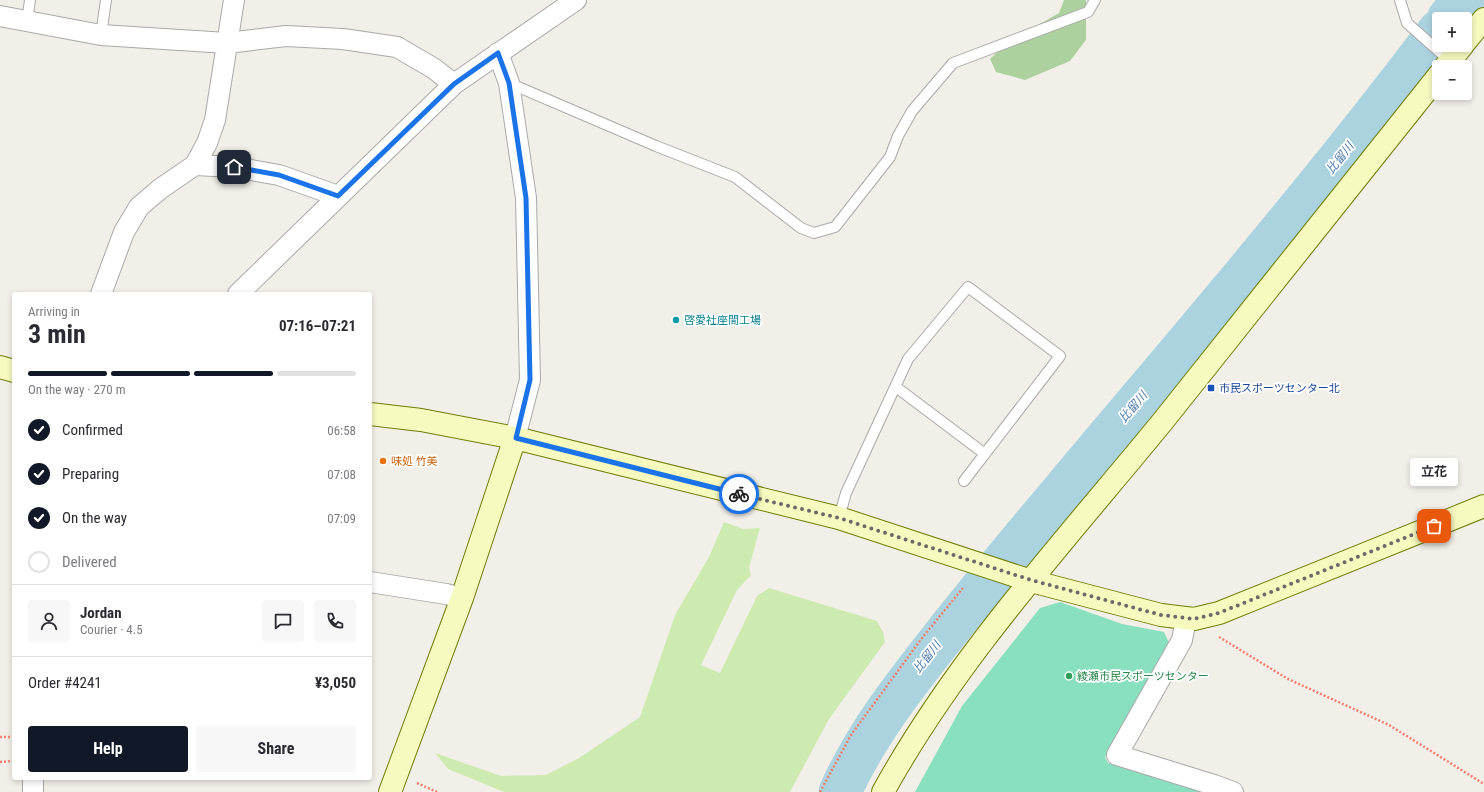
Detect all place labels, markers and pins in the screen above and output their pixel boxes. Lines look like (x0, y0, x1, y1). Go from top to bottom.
pin (217, 150, 251, 184)
place label: 啓愛社座間工場 (684, 314, 761, 327)
marker: 啓愛社座間工場 (671, 315, 681, 325)
place label: 市民スポーツセンター北 (1219, 382, 1340, 395)
marker: 市民スポーツセンター北 (1206, 383, 1216, 393)
place label: 味処 竹美 (391, 455, 438, 468)
marker: 味処 竹美 (378, 456, 388, 466)
callout: 立花 (1410, 458, 1458, 486)
pin (1417, 509, 1451, 543)
place label: 綾瀬市民スポーツセンター (1077, 670, 1209, 683)
marker: 綾瀬市民スポーツセンター (1064, 671, 1074, 681)

